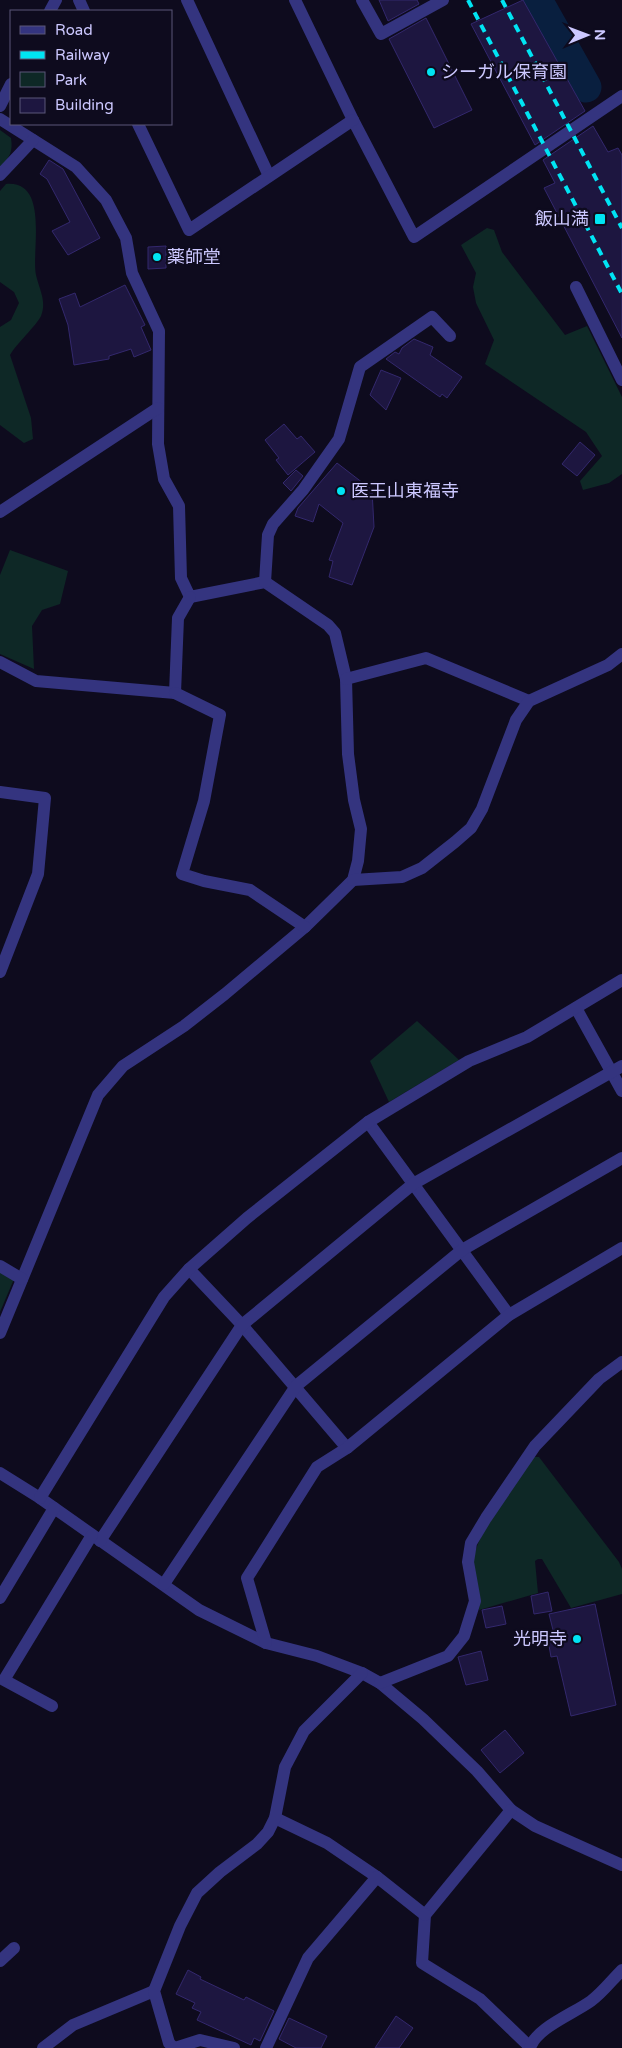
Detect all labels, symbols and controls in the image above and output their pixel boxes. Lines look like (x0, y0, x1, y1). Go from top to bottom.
legend (10, 10, 172, 125)
north arrow (562, 10, 612, 60)
text: Road (55, 21, 93, 39)
text: N (591, 29, 608, 41)
text: Railway (55, 46, 110, 64)
place label: シーガル保育園 (441, 61, 567, 83)
marker: シーガル保育園 (425, 66, 437, 78)
text: Park (55, 71, 87, 89)
text: Building (55, 96, 114, 114)
place label: 飯山満 (535, 208, 589, 230)
marker: 飯山満 (593, 212, 607, 226)
place label: 薬師堂 (167, 246, 221, 268)
marker: 薬師堂 (151, 251, 163, 263)
place label: 医王山東福寺 (351, 480, 459, 502)
marker: 医王山東福寺 (335, 485, 347, 497)
place label: 光明寺 (513, 1628, 567, 1650)
marker: 光明寺 (571, 1633, 583, 1645)

